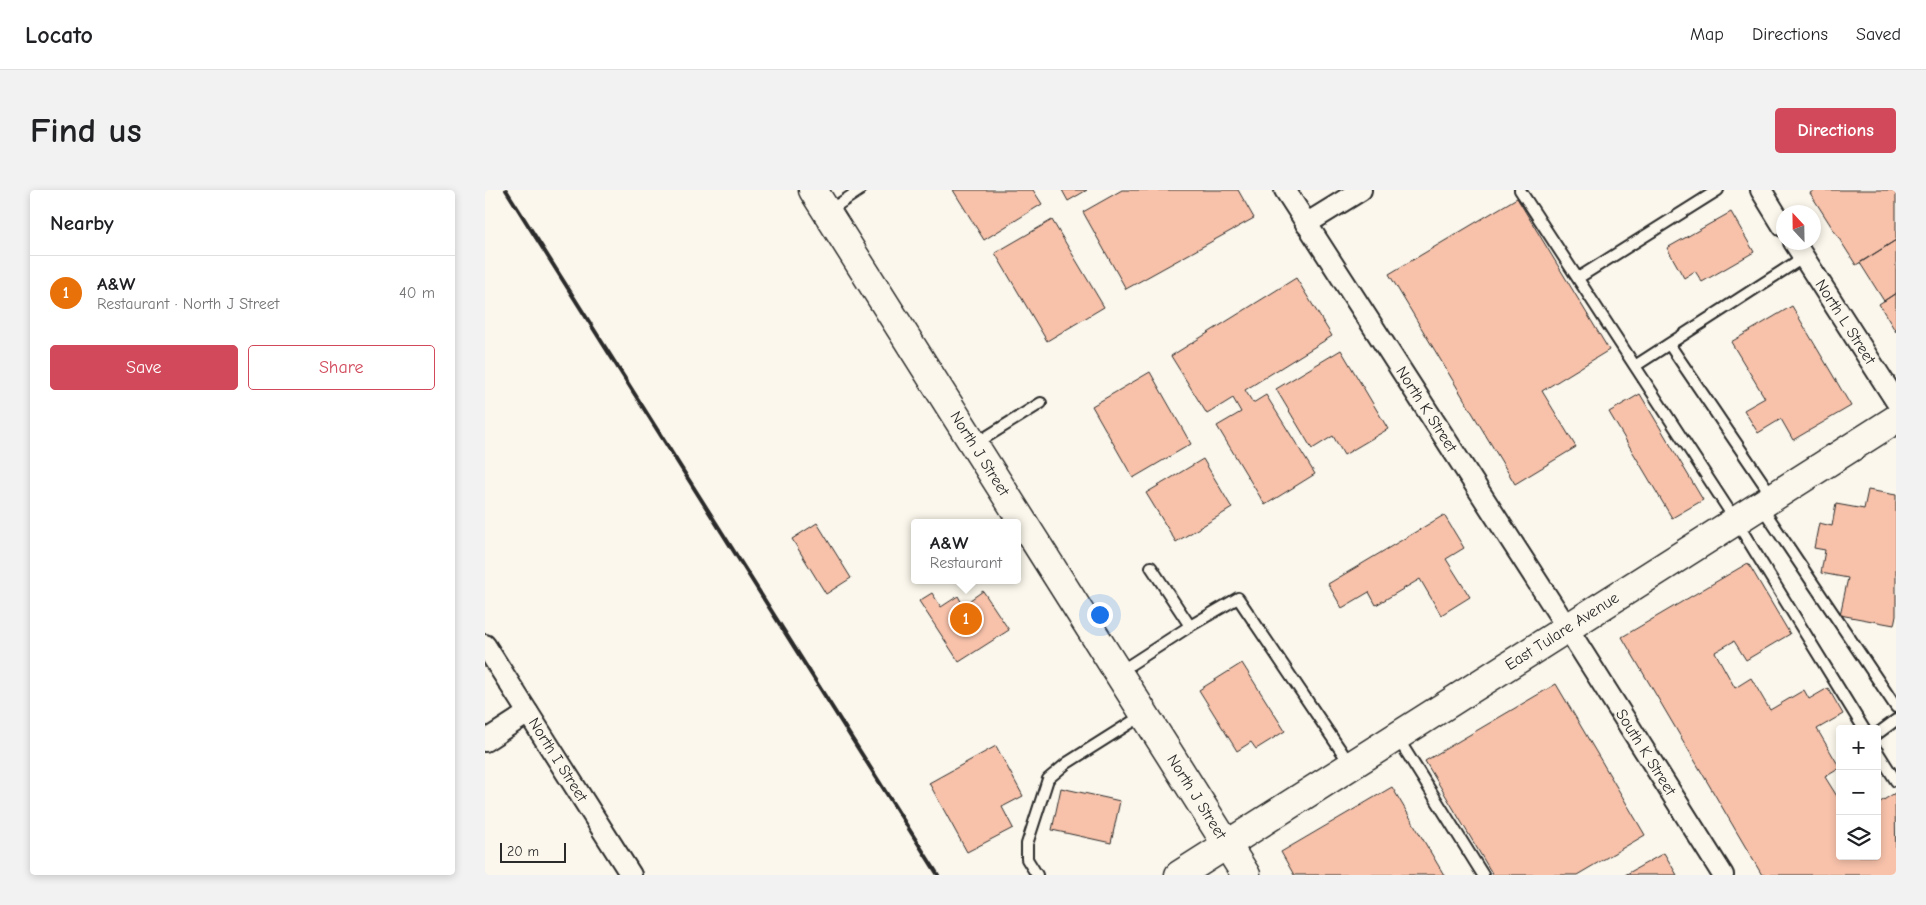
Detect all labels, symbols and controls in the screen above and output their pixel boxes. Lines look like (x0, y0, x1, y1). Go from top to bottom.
text: Locato (25, 21, 93, 49)
text: Map (1690, 24, 1724, 45)
text: Directions (1752, 24, 1828, 45)
text: Saved (1856, 24, 1901, 45)
button: Directions (1775, 108, 1896, 153)
text: Find us (30, 110, 142, 151)
north arrow (1776, 205, 1821, 250)
text: Nearby (50, 211, 114, 235)
text: A&W (97, 273, 135, 295)
street label: North L Street (1811, 276, 1879, 368)
text: 1 (63, 284, 69, 302)
text: 40 m (399, 284, 435, 302)
text: Restaurant · North J Street (97, 295, 279, 313)
button: Save (50, 345, 238, 390)
button: Share (248, 345, 435, 390)
street label: North K Street (1392, 363, 1461, 456)
street label: North J Street (946, 408, 1013, 500)
popup (911, 519, 1021, 584)
text: A&W (930, 532, 968, 554)
text: Restaurant (930, 554, 1002, 572)
street label: East Tulare Avenue (1502, 589, 1622, 674)
pin: 1 (950, 600, 982, 638)
your location (1087, 602, 1113, 628)
street label: South K Street (1612, 706, 1680, 799)
street label: North I Street (525, 715, 591, 805)
map controls (1836, 725, 1881, 860)
button: + (1836, 725, 1881, 770)
street label: North J Street (1163, 751, 1230, 843)
button: − (1836, 770, 1881, 815)
button: layers (1836, 815, 1881, 860)
scale bar (500, 840, 566, 863)
text: 20 m (507, 843, 539, 860)

